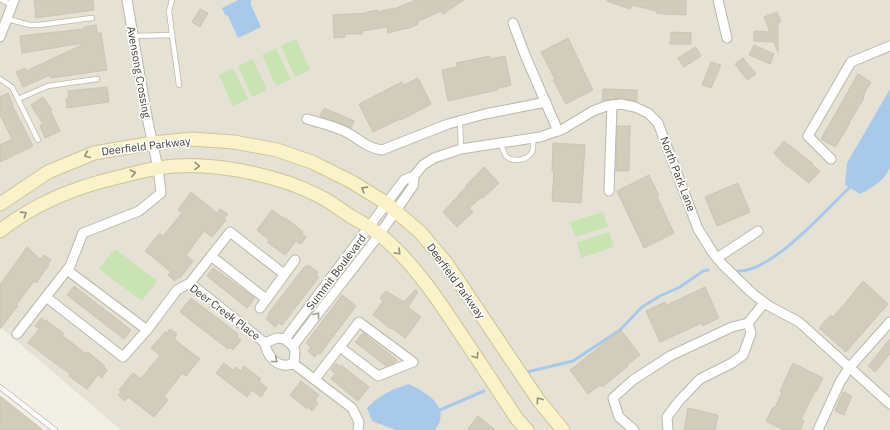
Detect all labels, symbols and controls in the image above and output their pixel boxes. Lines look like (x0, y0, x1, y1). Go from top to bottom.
street label: Avensong Crossing (124, 25, 154, 119)
street label: Deerfield Parkway (101, 134, 192, 158)
street label: North Park Lane (657, 134, 699, 214)
one-way arrow (84, 151, 91, 159)
one-way arrow (194, 162, 200, 171)
one-way arrow (130, 170, 136, 178)
one-way arrow (361, 187, 368, 194)
one-way arrow (20, 211, 27, 218)
street label: Summit Boulevard (303, 231, 369, 313)
street label: Deerfield Parkway (424, 241, 488, 322)
one-way arrow (393, 248, 401, 255)
street label: Deer Creek Place (187, 281, 263, 343)
one-way arrow (312, 313, 319, 320)
one-way arrow (471, 352, 478, 359)
one-way arrow (270, 355, 277, 362)
one-way arrow (537, 397, 544, 404)

